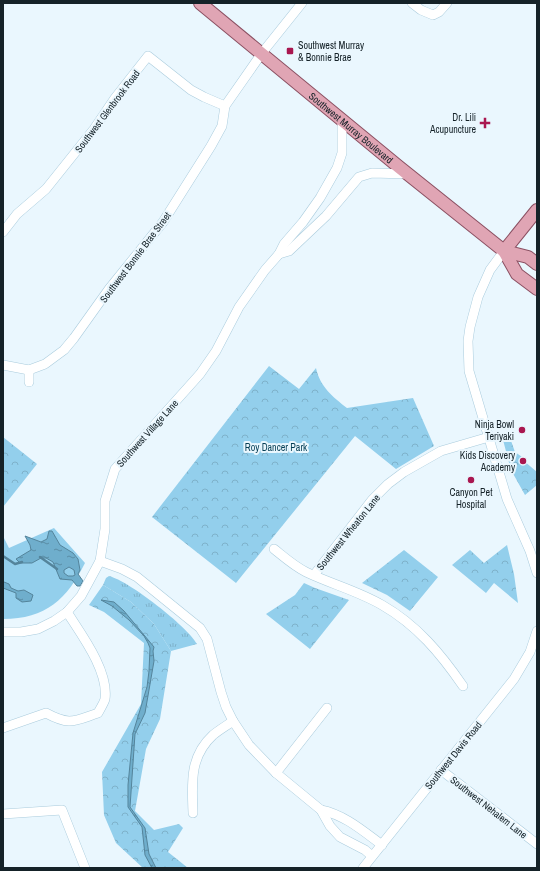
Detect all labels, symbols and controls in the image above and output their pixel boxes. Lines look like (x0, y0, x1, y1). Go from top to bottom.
place label: Southwest Murray & Bonnie Brae (298, 39, 365, 64)
marker: Southwest Murray & Bonnie Brae (285, 46, 295, 56)
street label: Southwest Glenbrook Road (72, 67, 143, 155)
street label: Southwest Murray Boulevard (306, 90, 396, 167)
place label: Dr. Lili Acupuncture (429, 111, 476, 136)
marker: Dr. Lili Acupuncture (479, 117, 491, 129)
street label: Southwest Bonnie Brae Street (97, 209, 174, 305)
street label: Southwest Village Lane (114, 397, 181, 470)
place label: Ninja Bowl Teriyaki (475, 418, 514, 443)
marker: Ninja Bowl Teriyaki (517, 425, 527, 435)
park label: Roy Dancer Park (245, 441, 308, 454)
place label: Kids Discovery Academy (460, 449, 516, 474)
marker: Kids Discovery Academy (518, 456, 528, 466)
marker: Canyon Pet Hospital (466, 475, 476, 485)
place label: Canyon Pet Hospital (450, 486, 493, 511)
street label: Southwest Wheaton Lane (314, 491, 383, 573)
street label: Southwest Davis Road (422, 719, 485, 792)
street label: Southwest Nehalem Lane (448, 773, 530, 842)

